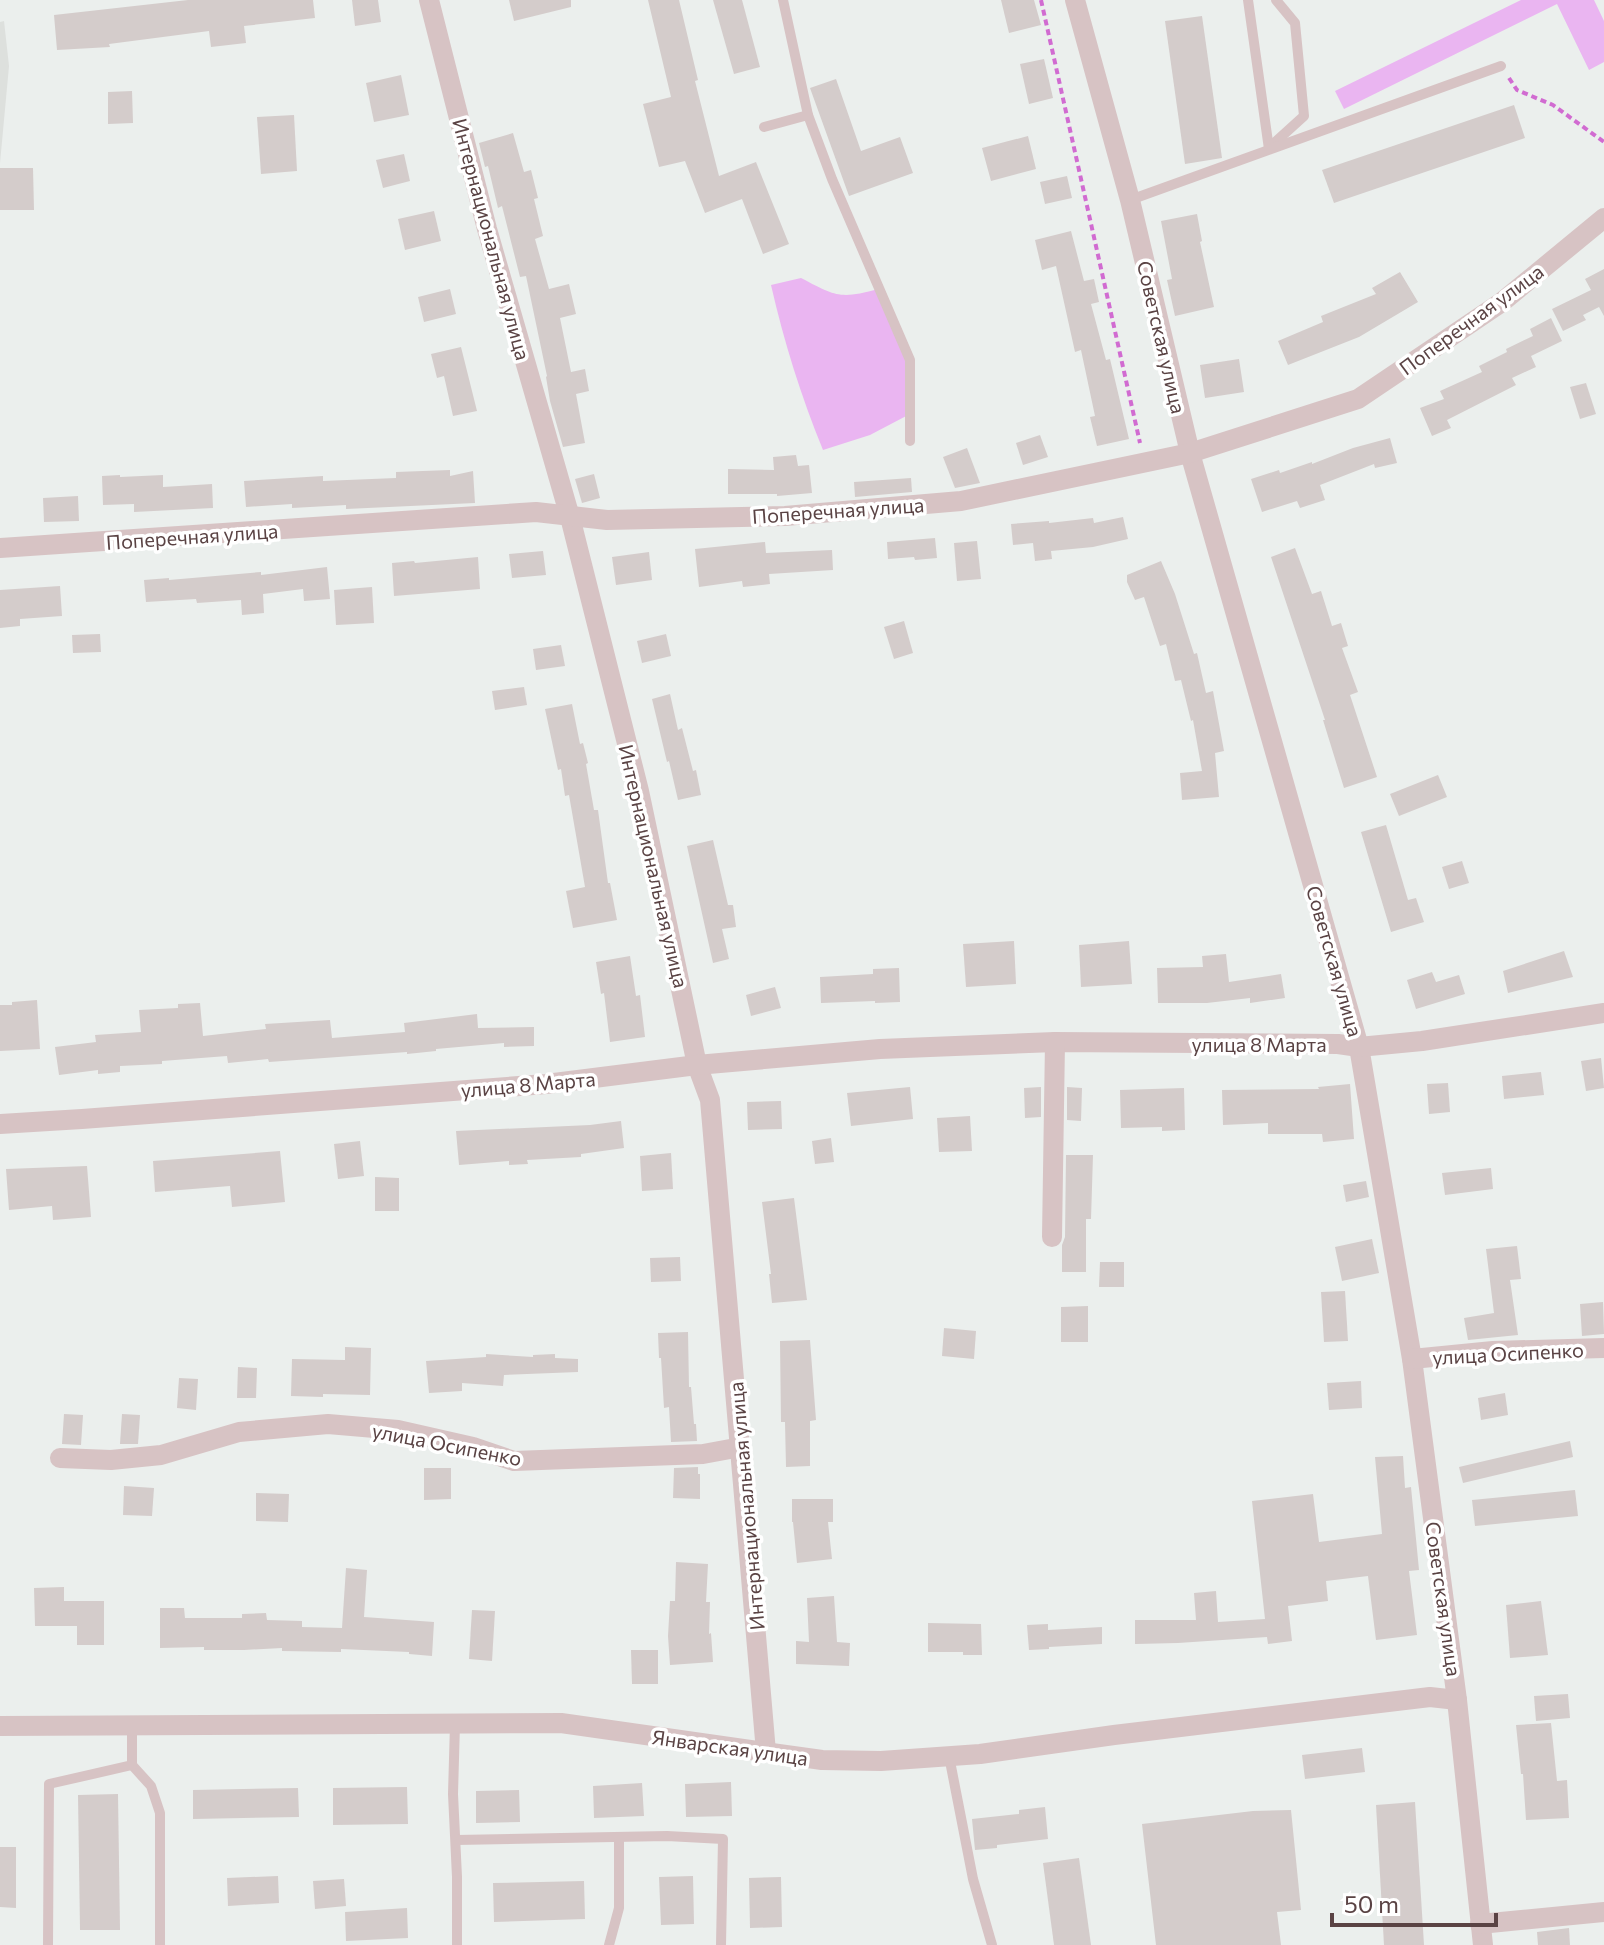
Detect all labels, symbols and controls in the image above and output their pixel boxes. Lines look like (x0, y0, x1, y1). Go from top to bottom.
street label: Интернациональная улица (448, 116, 536, 362)
street label: Советская улица (1133, 258, 1191, 416)
street label: Поперечная улица (1394, 259, 1548, 379)
street label: Поперечная улица (751, 492, 925, 528)
street label: Поперечная улица (105, 518, 279, 554)
street label: Интернациональная улица (614, 742, 694, 990)
street label: Советская улица (1302, 883, 1368, 1039)
street label: улица 8 Марта (1191, 1032, 1327, 1056)
street label: улица 8 Марта (460, 1066, 596, 1102)
street label: улица Осипенко (1432, 1337, 1584, 1369)
street label: Интернациональная улица (723, 1381, 769, 1631)
street label: улица Осипенко (370, 1418, 524, 1470)
street label: Советская улица (1421, 1520, 1467, 1678)
street label: Январская улица (650, 1724, 810, 1770)
scale bar (1332, 1877, 1496, 1927)
text: 50 m (1344, 1889, 1399, 1918)

